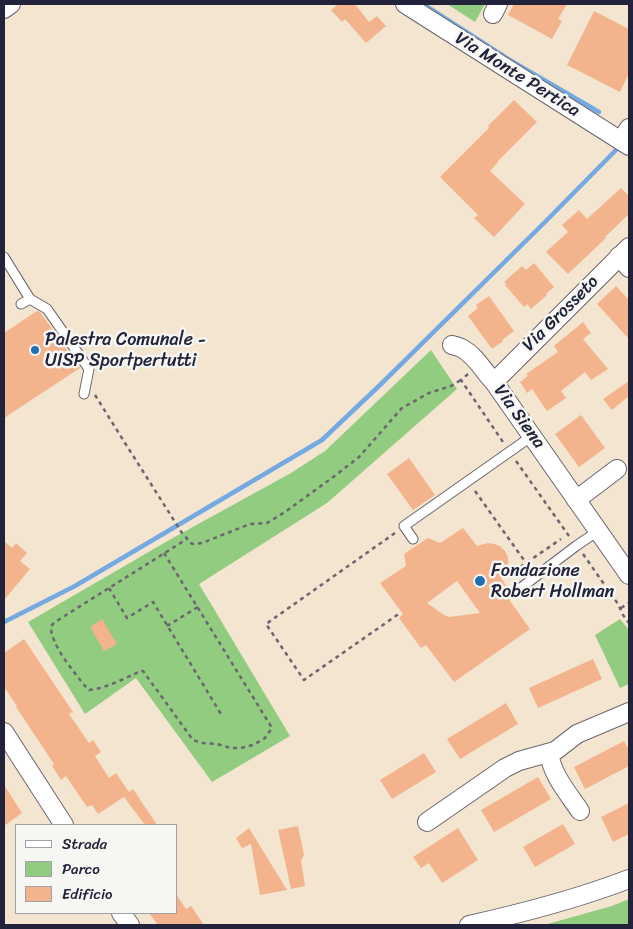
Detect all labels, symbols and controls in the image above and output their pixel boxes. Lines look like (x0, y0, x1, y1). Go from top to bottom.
street label: Via Monte Pertica (451, 28, 583, 122)
street label: Via Grosseto (518, 271, 604, 357)
place label: Palestra Comunale - UISP Sportpertutti (45, 329, 206, 372)
marker: Palestra Comunale - UISP Sportpertutti (29, 344, 41, 356)
street label: Via Siena (489, 381, 549, 453)
place label: Fondazione Robert Hollman (491, 560, 614, 602)
marker: Fondazione Robert Hollman (473, 574, 487, 588)
legend (15, 824, 178, 914)
text: Strada (62, 831, 107, 857)
text: Parco (62, 856, 100, 882)
text: Edificio (62, 881, 113, 907)

